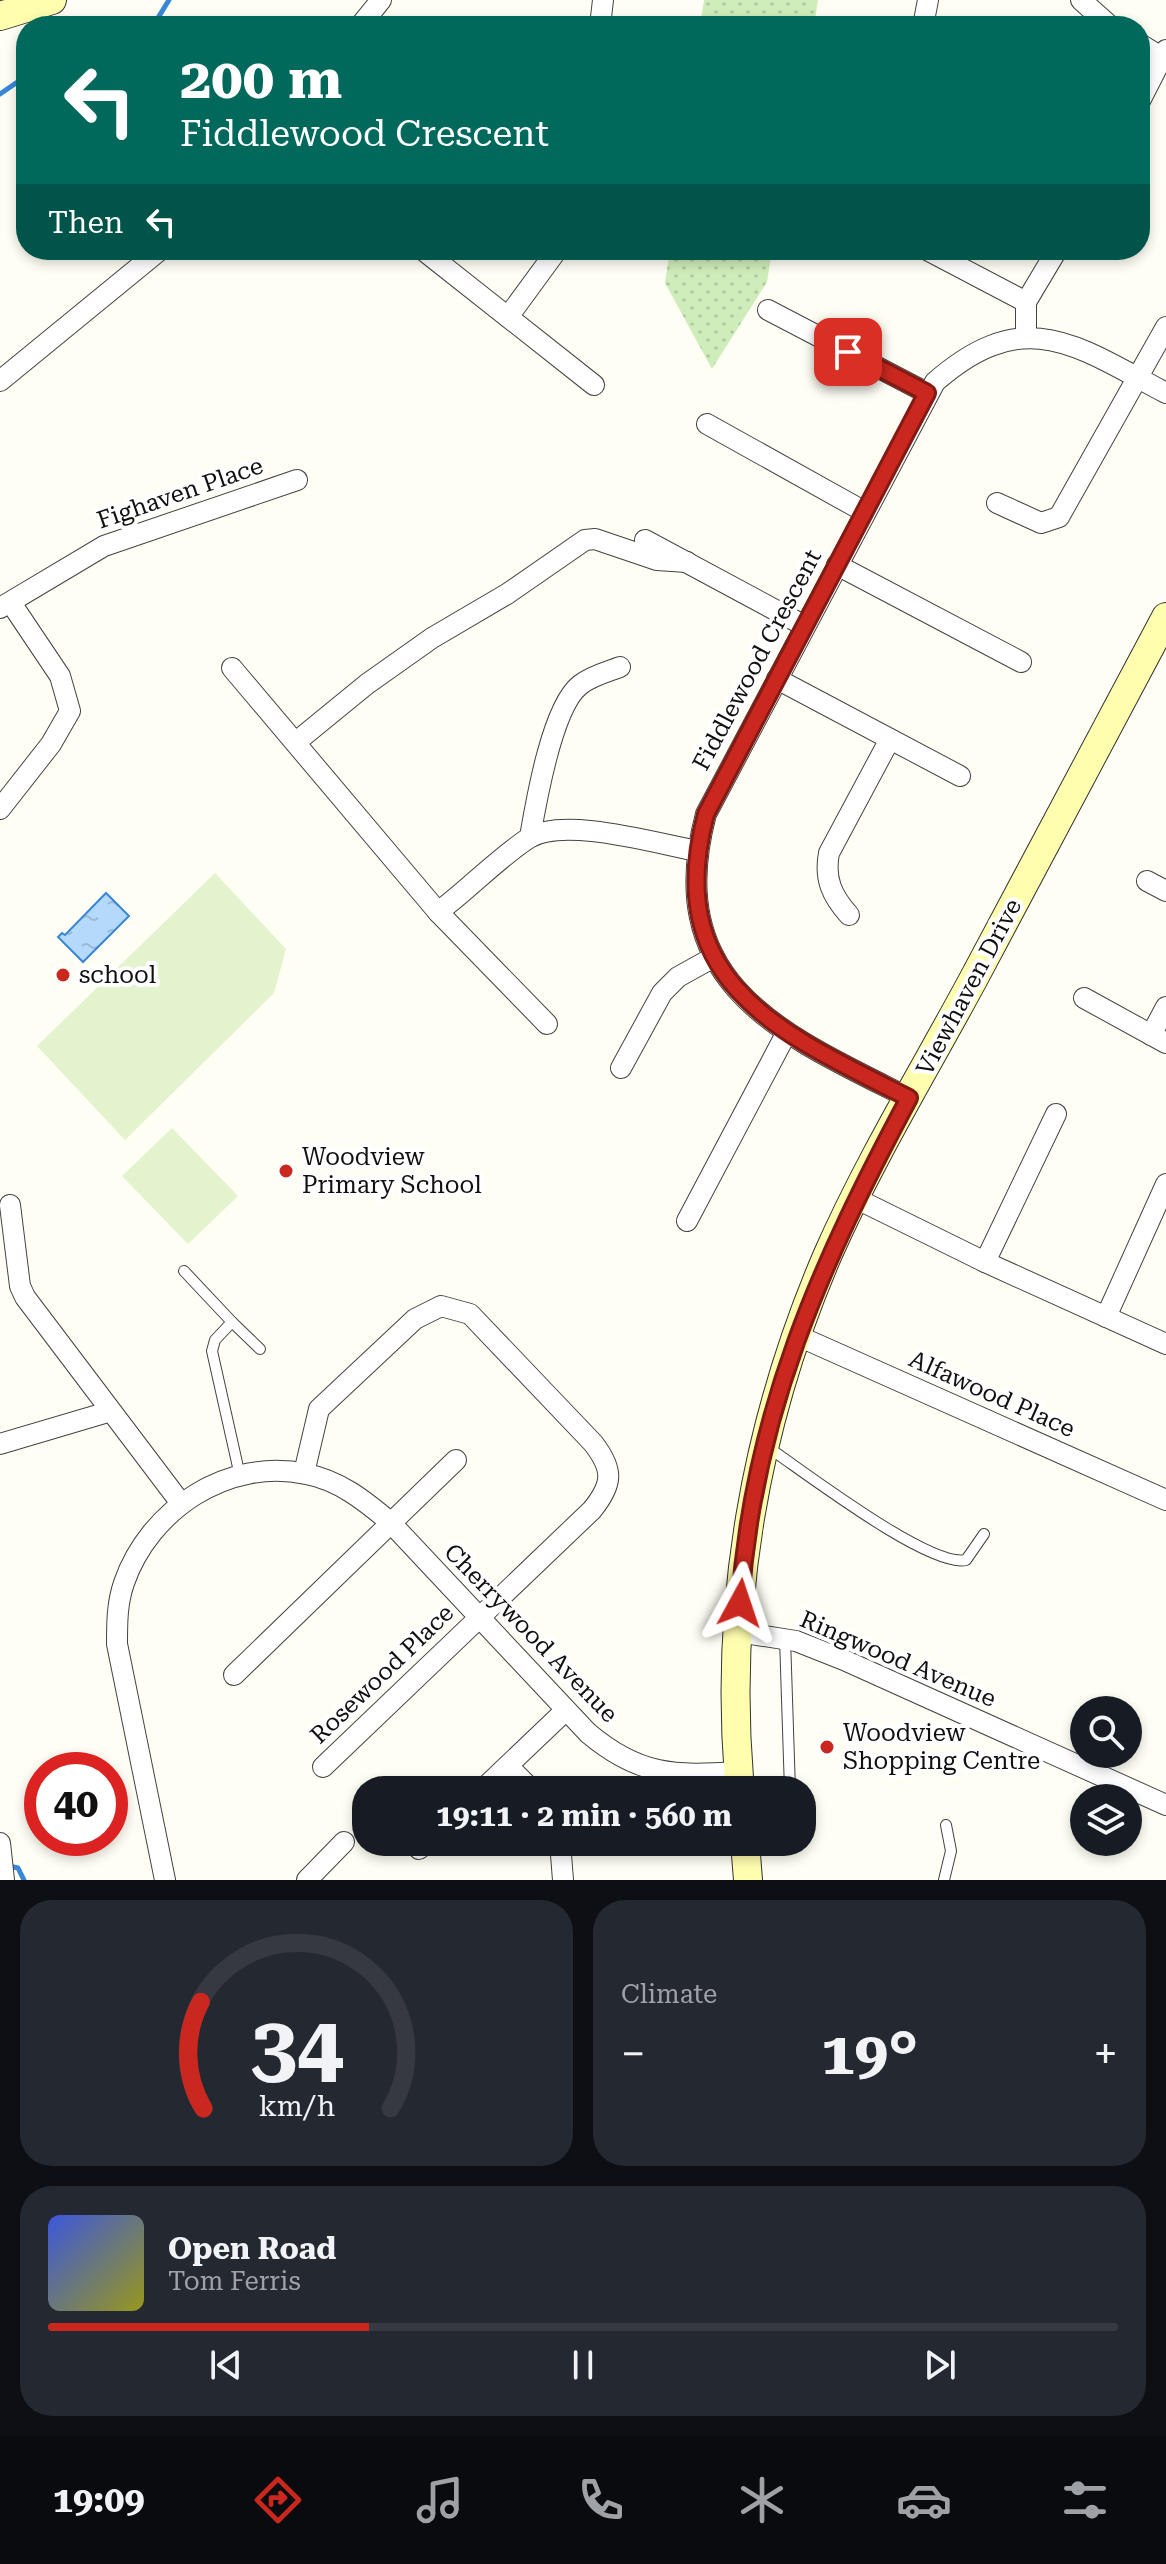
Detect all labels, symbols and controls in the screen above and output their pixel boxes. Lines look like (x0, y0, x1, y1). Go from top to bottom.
text: 200 m (180, 46, 342, 112)
icon: left (48, 48, 152, 152)
text: Fiddlewood Crescent (180, 113, 549, 155)
icon: left (139, 200, 183, 244)
text: Then (48, 205, 123, 240)
pin (814, 318, 882, 386)
icon: arrive (826, 330, 870, 374)
street label: Fighaven Place (93, 451, 267, 535)
street label: Fiddlewood Crescent (687, 545, 827, 775)
street label: Viewhaven Drive (911, 894, 1027, 1080)
place label: school (79, 961, 156, 989)
marker: school (54, 966, 72, 984)
place label: Woodview Primary School (302, 1143, 482, 1199)
marker: Woodview Primary School (277, 1162, 295, 1180)
street label: Alfawood Place (905, 1345, 1079, 1443)
street label: Cherrywood Avenue (439, 1538, 623, 1728)
position arrow (698, 1561, 782, 1645)
street label: Rosewood Place (305, 1599, 459, 1749)
street label: Ringwood Avenue (796, 1605, 1000, 1713)
map controls (1070, 1696, 1142, 1856)
button: search (1070, 1696, 1142, 1768)
place label: Woodview Shopping Centre (843, 1719, 1040, 1775)
marker: Woodview Shopping Centre (818, 1738, 836, 1756)
speed limit sign: 40 (24, 1752, 128, 1856)
button: layers (1070, 1784, 1142, 1856)
text: 19:11 · 2 min · 560 m (436, 1798, 732, 1833)
text: Climate (621, 1979, 717, 2009)
text: 34 (250, 1998, 343, 2095)
text: 19° (821, 2018, 918, 2089)
text: − (621, 2028, 646, 2080)
text: + (1093, 2028, 1118, 2080)
text: km/h (258, 2089, 335, 2123)
text: Open Road (168, 2231, 336, 2266)
text: Tom Ferris (168, 2266, 301, 2296)
icon: previous (204, 2343, 248, 2387)
icon: pause (561, 2343, 605, 2387)
icon: next (918, 2343, 962, 2387)
icon: directions (250, 2472, 306, 2528)
icon: music (412, 2472, 468, 2528)
icon: phone (573, 2472, 629, 2528)
icon: climate (734, 2472, 790, 2528)
icon: car (896, 2472, 952, 2528)
icon: filters (1057, 2472, 1113, 2528)
text: 19:09 (53, 2479, 145, 2521)

